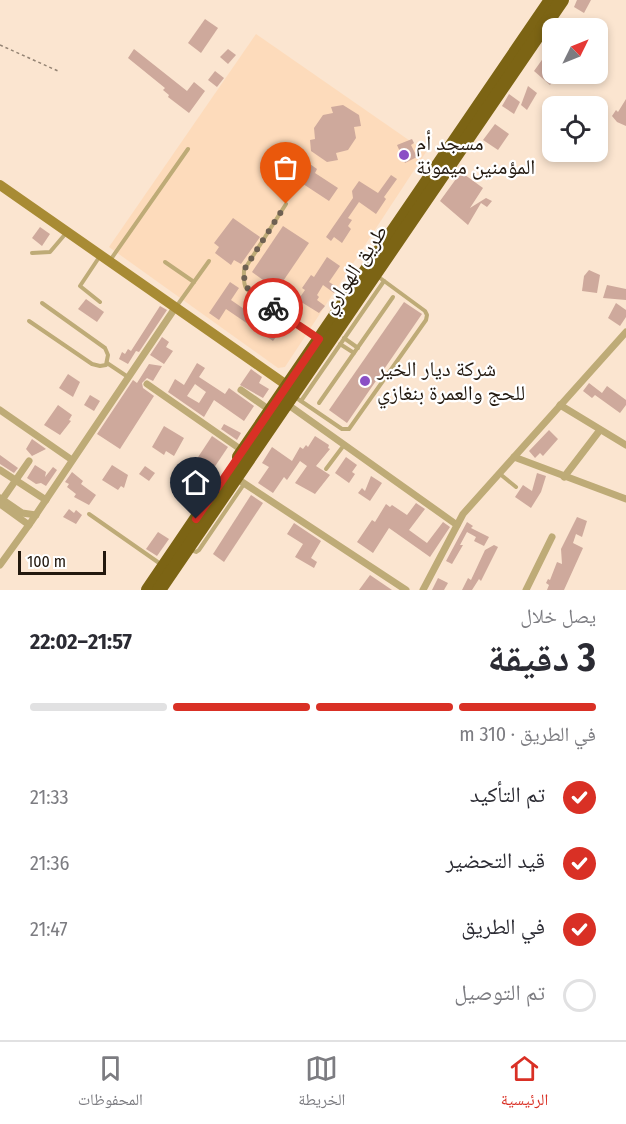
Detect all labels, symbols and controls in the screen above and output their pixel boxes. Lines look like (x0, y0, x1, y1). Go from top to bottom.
north arrow (542, 18, 608, 84)
map controls (542, 18, 608, 162)
button: locate (542, 96, 608, 162)
place label: مسجد أم المؤمنين ميمونة (416, 130, 535, 180)
pin (260, 142, 311, 204)
marker: مسجد أم المؤمنين ميمونة (397, 148, 411, 162)
icon: bag (269, 151, 302, 184)
street label: طريق الهواري (315, 220, 396, 320)
courier (243, 278, 303, 338)
icon: bike (257, 292, 290, 325)
place label: شركة ديار الخير للحج والعمرة بنغازي (376, 356, 525, 409)
marker: شركة ديار الخير للحج والعمرة بنغازي (358, 374, 372, 388)
pin (170, 457, 221, 519)
icon: home (179, 466, 212, 499)
scale bar (18, 548, 106, 576)
text: 100 m (27, 552, 66, 571)
text: يصل خلال (520, 604, 596, 628)
text: 21:57–22:02 (30, 628, 132, 655)
text: 3 دقيقة (488, 635, 596, 681)
text: في الطريق · 310 m (459, 722, 596, 746)
text: تم التأكيد (470, 781, 545, 808)
icon: check (563, 781, 596, 814)
text: 21:33 (30, 785, 69, 809)
text: قيد التحضير (446, 847, 545, 874)
icon: check (563, 847, 596, 880)
text: 21:36 (30, 851, 70, 875)
text: في الطريق (461, 913, 545, 940)
icon: check (563, 913, 596, 946)
text: 21:47 (30, 917, 68, 941)
text: تم التوصيل (454, 979, 545, 1006)
tab: المحفوظات (78, 1052, 143, 1115)
tab: الخريطة (298, 1052, 345, 1115)
tab: الرئيسية (501, 1052, 548, 1115)

